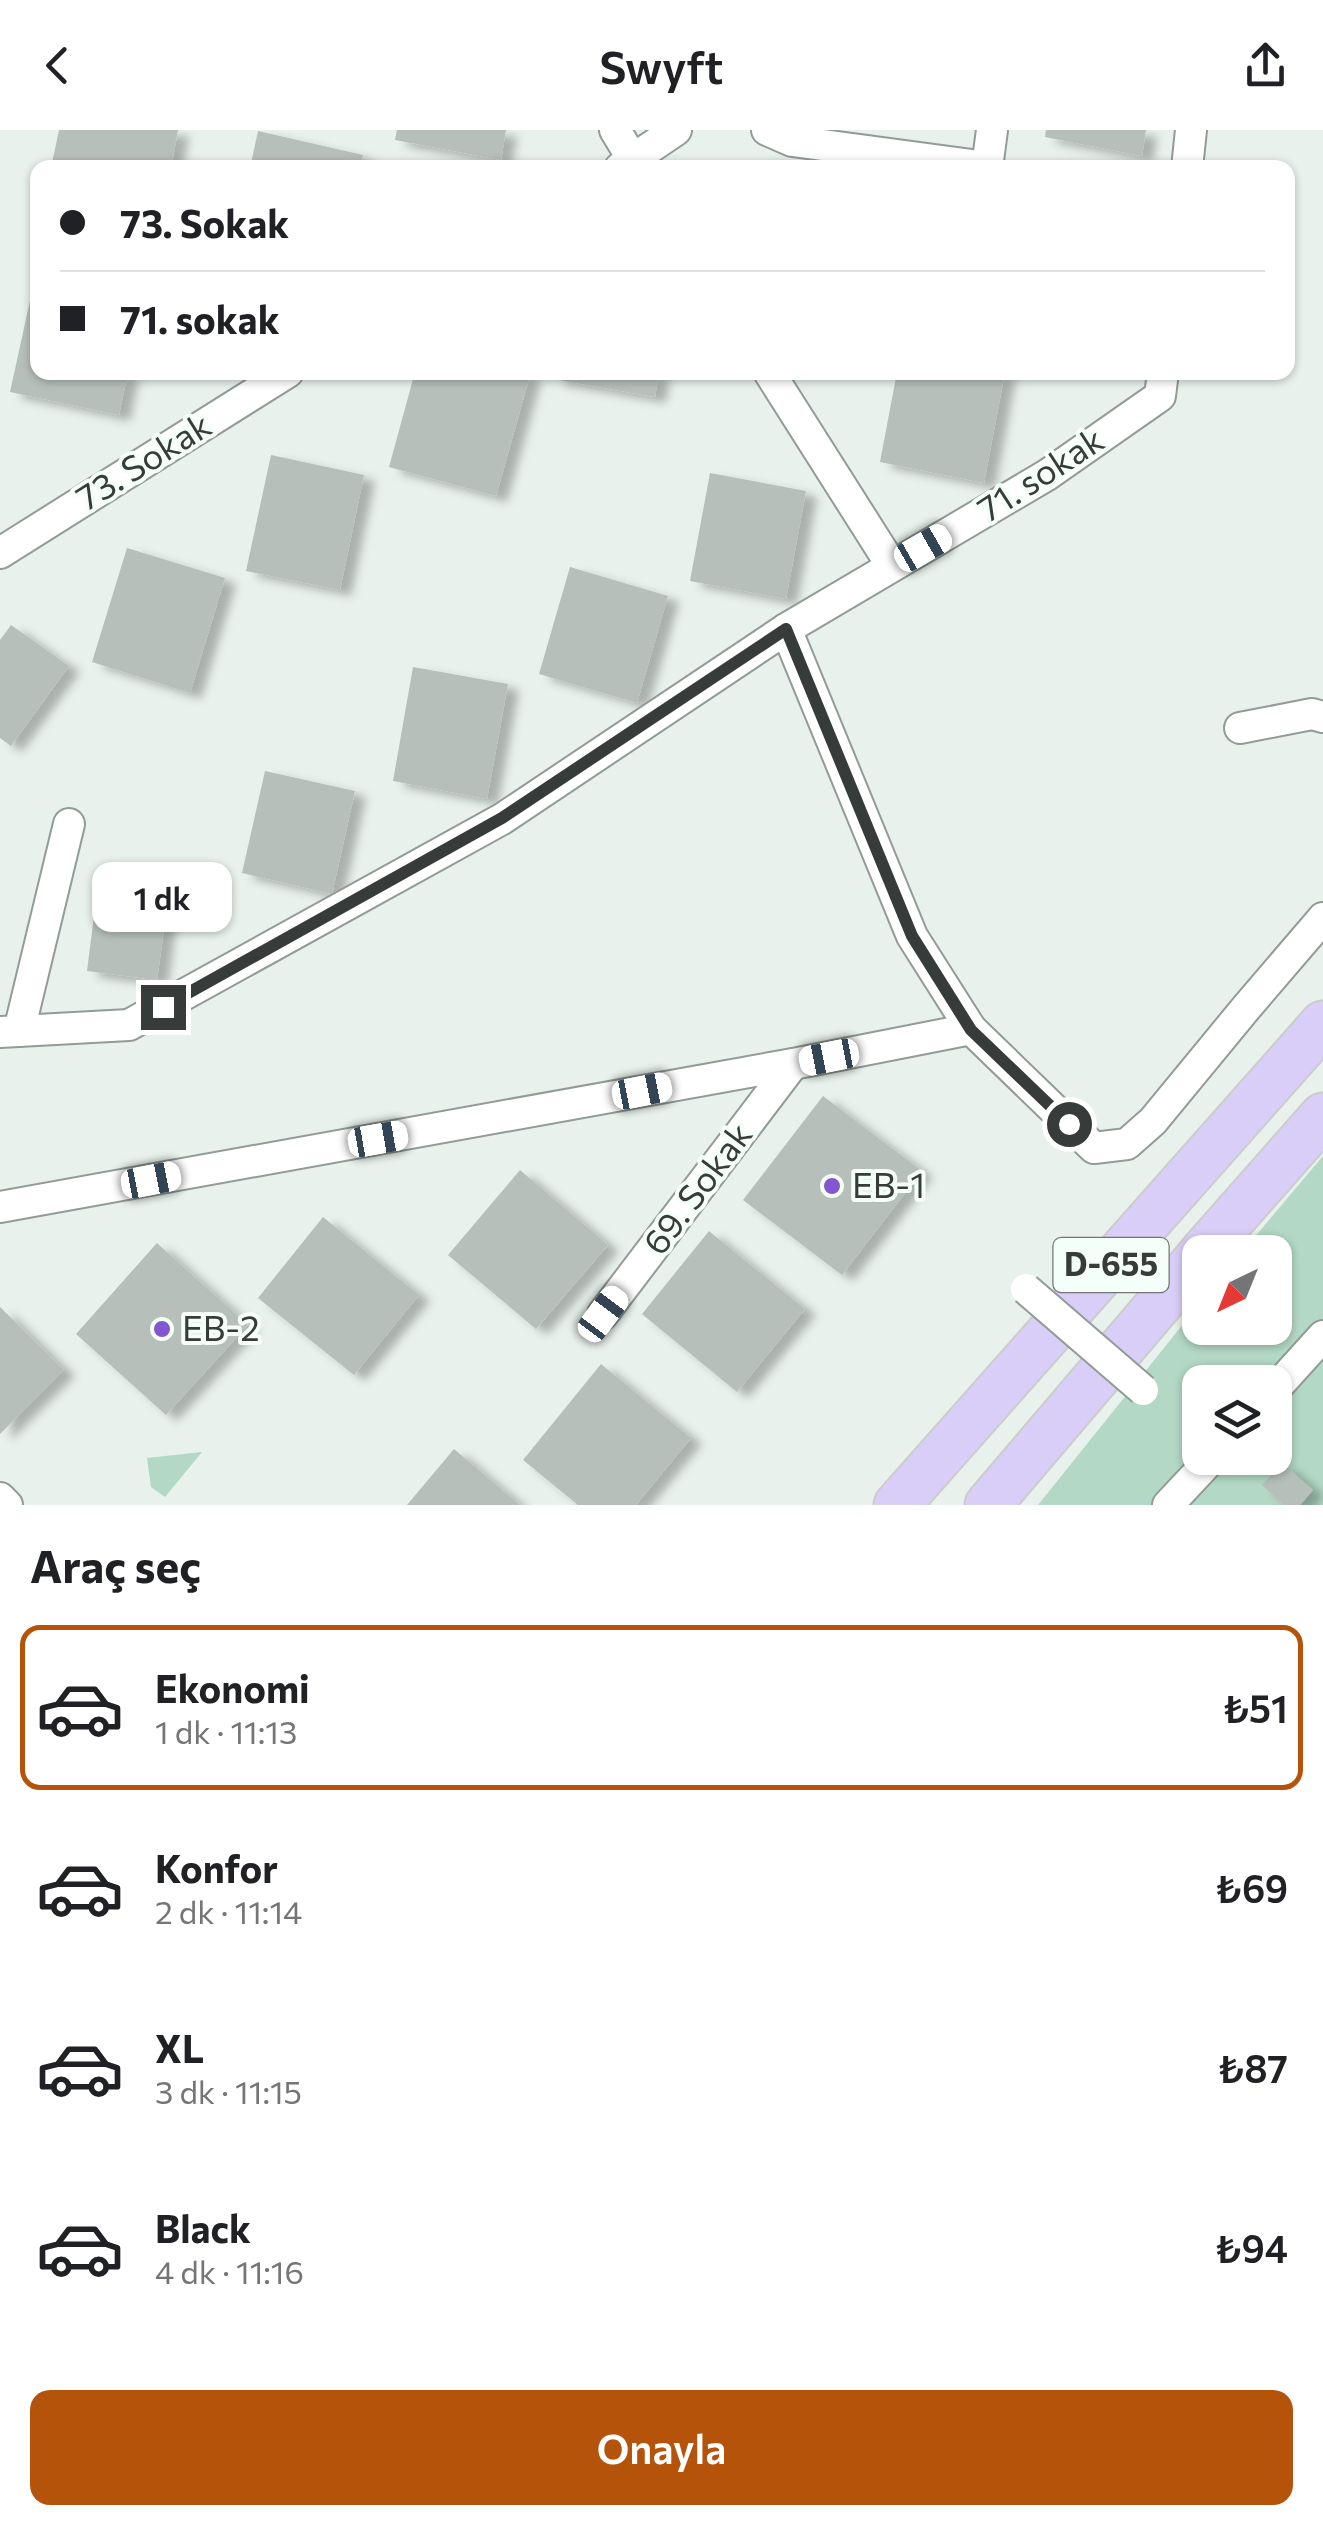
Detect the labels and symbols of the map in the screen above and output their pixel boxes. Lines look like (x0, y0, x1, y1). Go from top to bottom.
street label: 73. Sokak (67, 402, 218, 518)
street label: 71. sokak (969, 416, 1111, 529)
car (890, 520, 956, 576)
callout: 1 dk (93, 862, 233, 932)
route end (141, 985, 186, 1030)
car (797, 1037, 861, 1077)
car (610, 1071, 674, 1111)
route start (1047, 1102, 1092, 1147)
street label: 69. Sokak (632, 1113, 760, 1262)
car (346, 1119, 410, 1159)
car (119, 1160, 183, 1200)
place label: EB-1 (852, 1162, 925, 1205)
marker: EB-1 (821, 1175, 843, 1197)
north arrow (1182, 1235, 1292, 1345)
road number: D-655 (1054, 1238, 1168, 1292)
car (573, 1281, 633, 1347)
place label: EB-2 (182, 1305, 260, 1348)
marker: EB-2 (151, 1318, 173, 1340)

